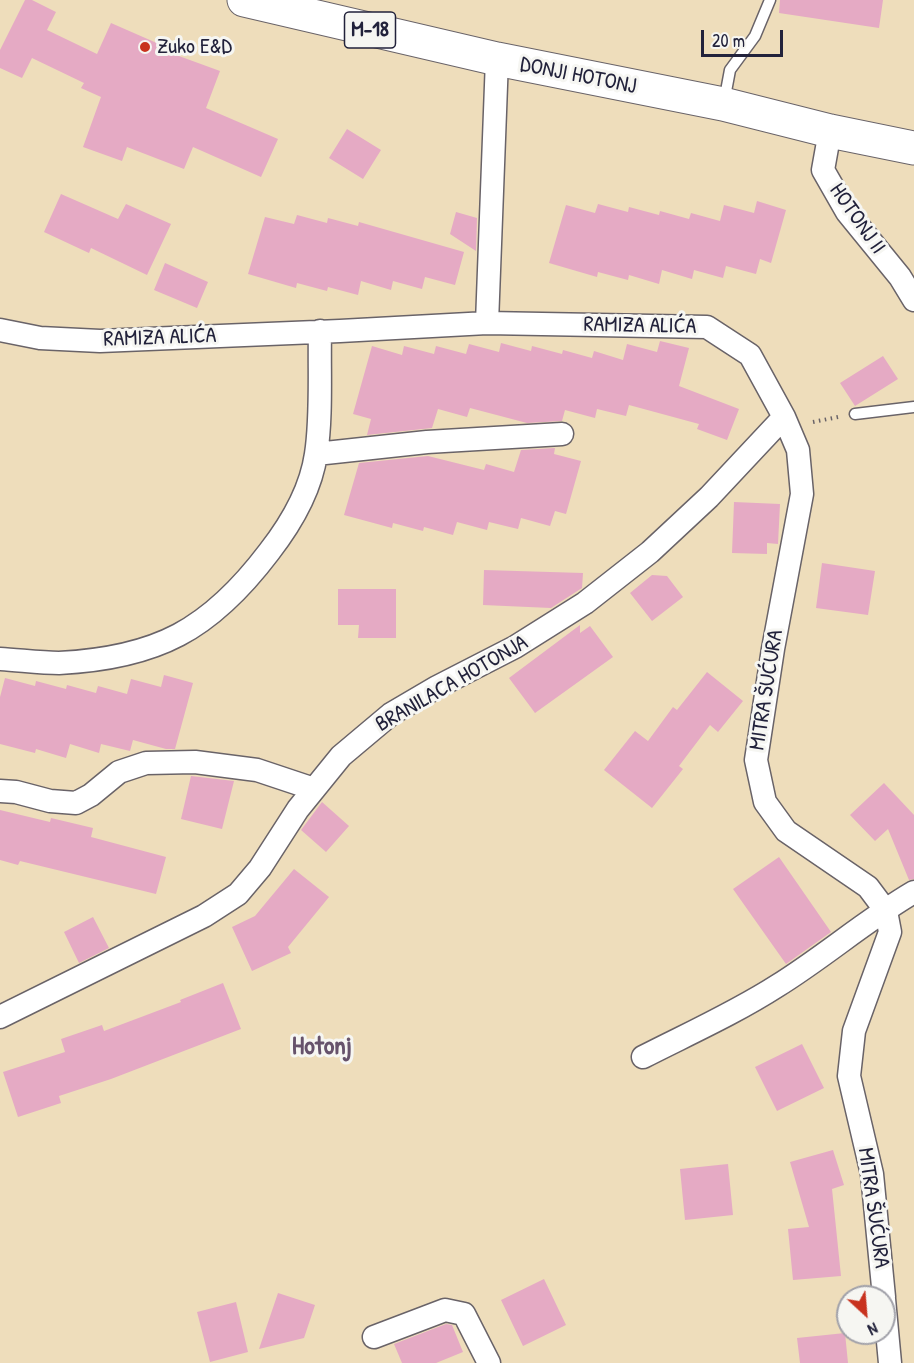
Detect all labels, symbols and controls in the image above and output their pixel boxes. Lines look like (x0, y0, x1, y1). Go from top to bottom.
road number: M-18 (344, 12, 395, 48)
scale bar (704, 18, 786, 56)
text: 20 m (712, 28, 745, 53)
place label: Zuko E&D (157, 34, 232, 60)
marker: Zuko E&D (138, 40, 152, 54)
street label: DONJI HOTONJ (518, 52, 638, 100)
street label: HOTONJ II (823, 179, 891, 259)
street label: RAMIZA ALIĆA (583, 312, 697, 340)
street label: RAMIZA ALIĆA (103, 323, 217, 353)
street label: MITRA ŠUĆURA (744, 628, 790, 752)
street label: BRANILACA HOTONJA (371, 630, 533, 738)
district label: Hotonj (292, 1031, 352, 1063)
street label: MITRA ŠUĆURA (851, 1146, 895, 1270)
north arrow (836, 1285, 896, 1345)
text: N (864, 1318, 882, 1341)

